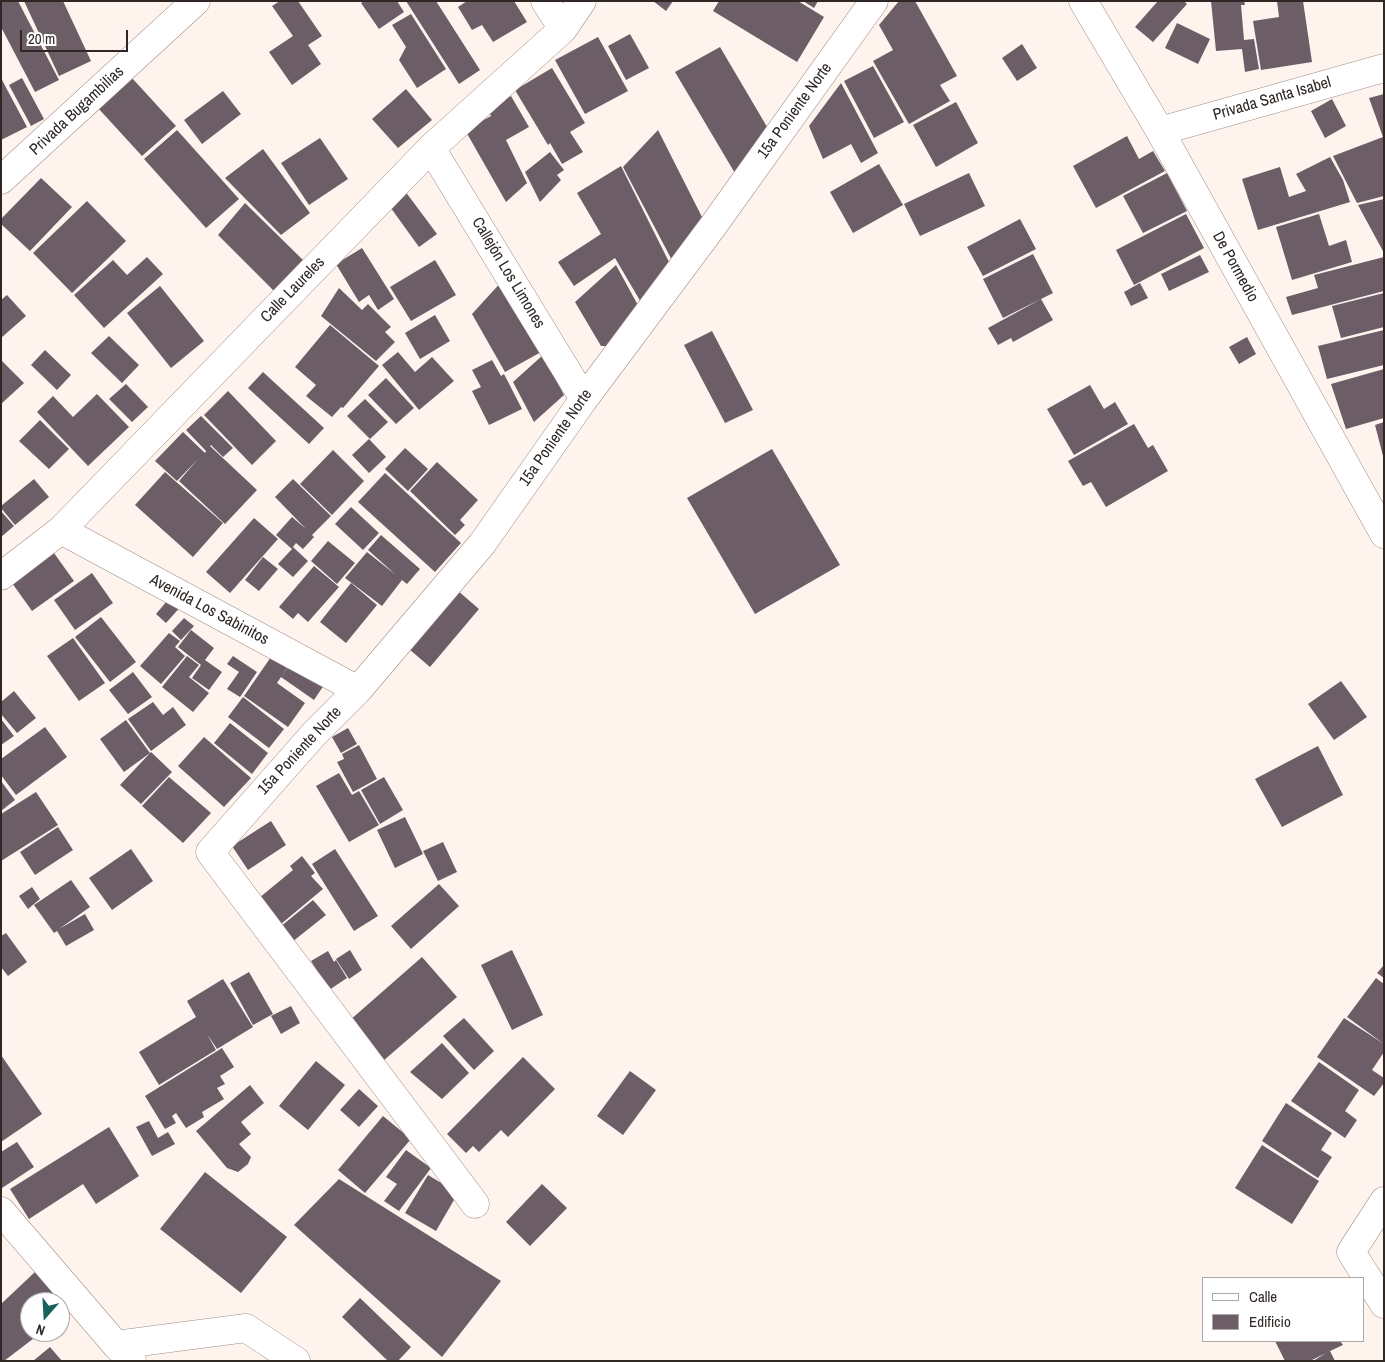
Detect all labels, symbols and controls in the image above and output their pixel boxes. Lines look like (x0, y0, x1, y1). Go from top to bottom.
scale bar (22, 20, 130, 52)
text: 20 m (28, 28, 55, 49)
street label: 15a Poniente Norte (754, 59, 836, 163)
street label: Privada Bugambilias (26, 62, 128, 160)
street label: Privada Santa Isabel (1211, 73, 1333, 125)
street label: Callejón Los Limones (467, 214, 549, 332)
street label: De Pormedio (1208, 229, 1262, 305)
street label: Calle Laureles (257, 253, 329, 327)
street label: 15a Poniente Norte (516, 386, 596, 490)
street label: Avenida Los Sabinitos (146, 571, 272, 649)
street label: 15a Poniente Norte (254, 703, 346, 799)
legend (1202, 1277, 1365, 1342)
text: Calle (1249, 1286, 1277, 1307)
north arrow (20, 1292, 70, 1342)
text: Edificio (1249, 1311, 1291, 1332)
text: N (34, 1320, 47, 1340)

